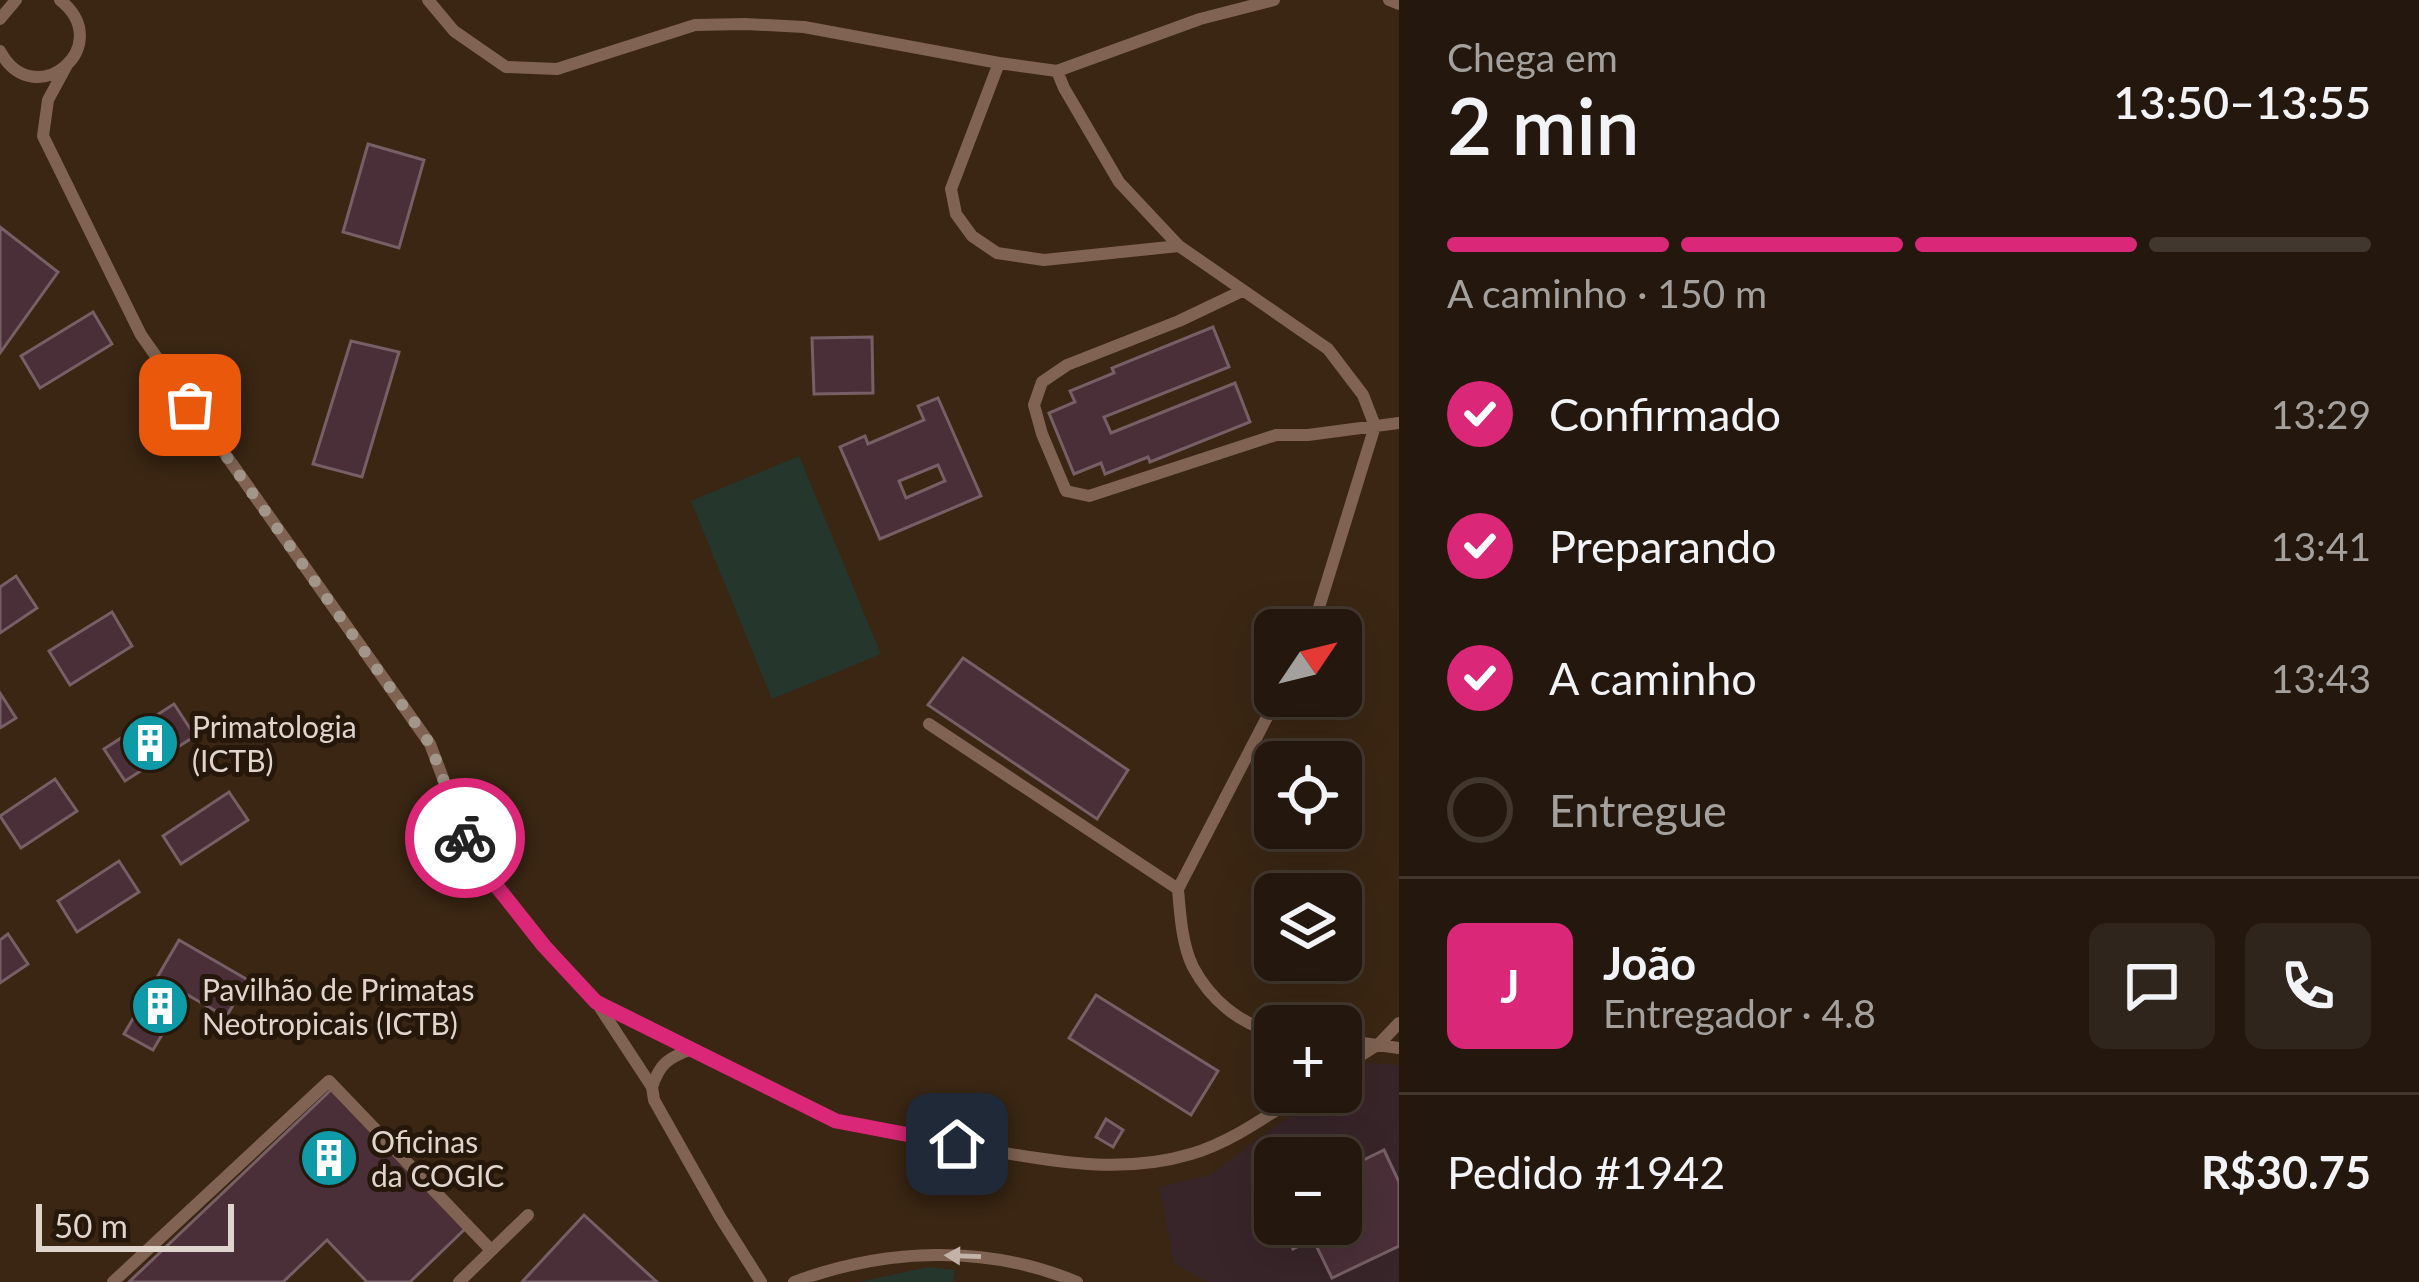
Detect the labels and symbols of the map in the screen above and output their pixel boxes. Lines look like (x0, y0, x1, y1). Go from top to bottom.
pin (139, 354, 241, 456)
north arrow (1254, 609, 1362, 717)
place label: Primatologia (ICTB) (192, 708, 357, 778)
building icon: Primatologia (ICTB) (119, 712, 181, 774)
courier (405, 778, 525, 898)
place label: Pavilhão de Primatas Neotropicais (ICTB) (202, 971, 474, 1041)
building icon: Pavilhão de Primatas Neotropicais (ICTB) (129, 975, 191, 1037)
pin (906, 1093, 1008, 1195)
place label: Oficinas da COGIC (371, 1123, 504, 1193)
building icon: Oficinas da COGIC (298, 1127, 360, 1189)
scale bar (36, 1198, 234, 1251)
one-way arrow (943, 1246, 981, 1265)

